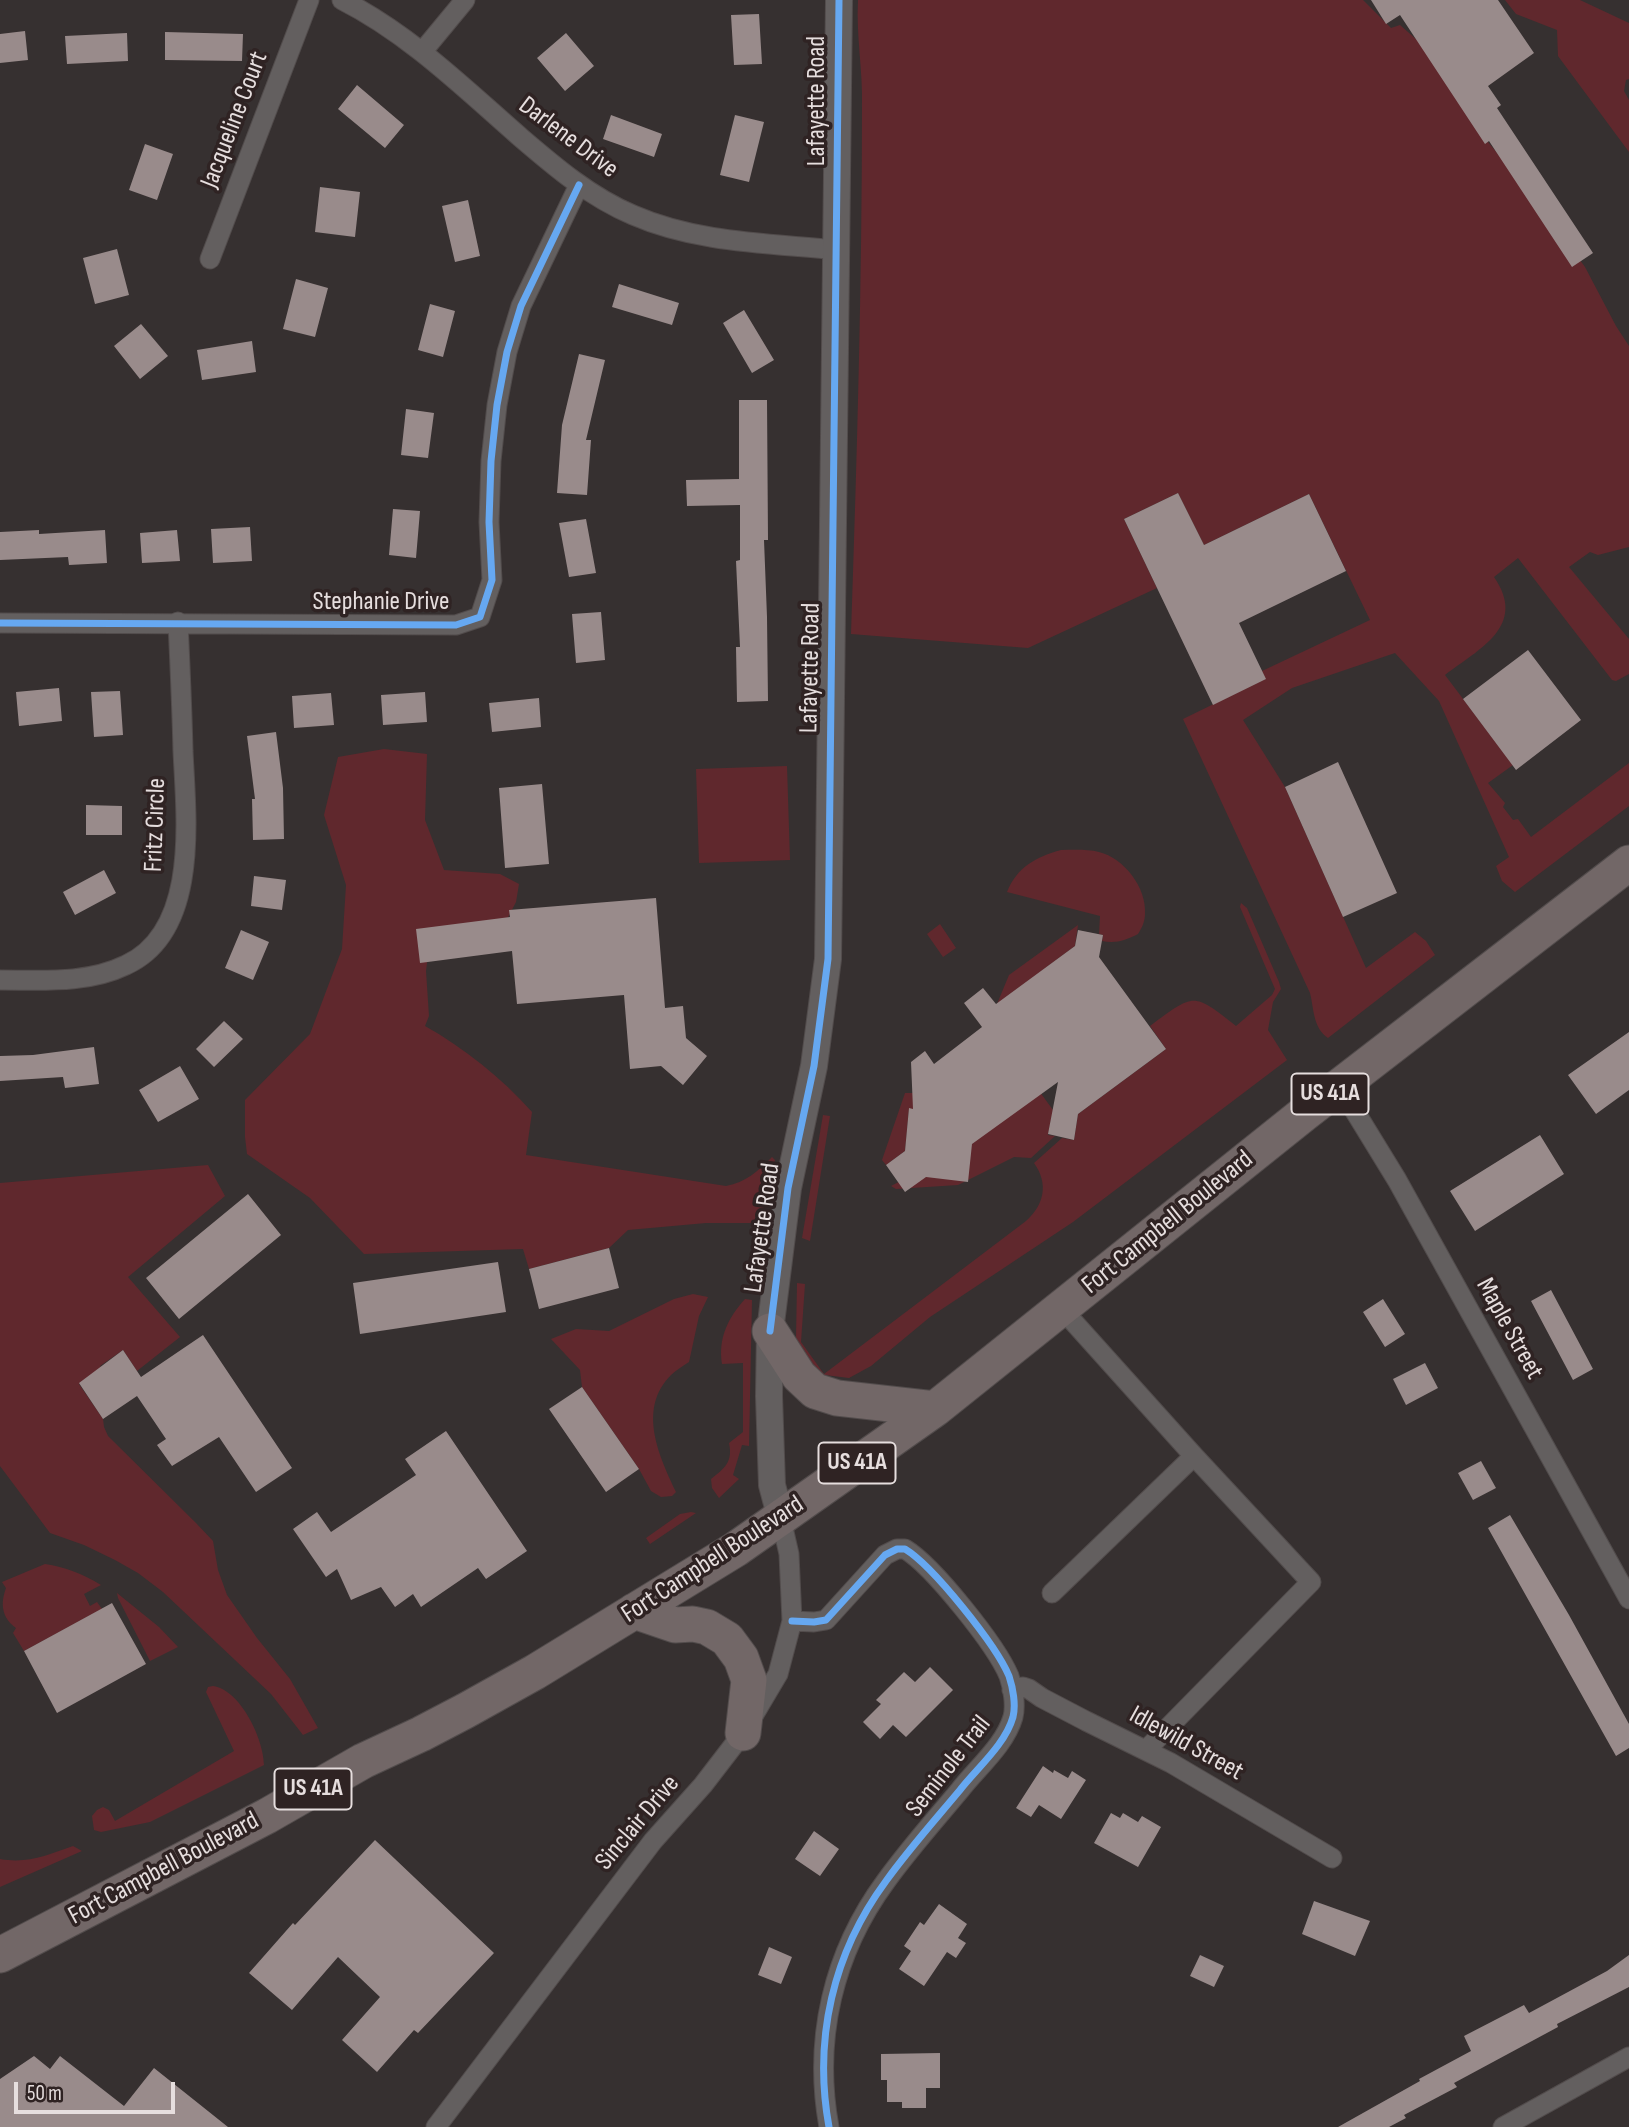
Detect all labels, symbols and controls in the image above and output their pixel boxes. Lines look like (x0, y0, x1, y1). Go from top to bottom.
street label: Lafayette Road (801, 36, 833, 166)
street label: Jacqueline Court (195, 47, 275, 193)
street label: Darlene Drive (512, 90, 624, 186)
street label: Stephanie Drive (312, 586, 450, 618)
street label: Lafayette Road (794, 603, 828, 733)
street label: Fritz Circle (139, 778, 173, 872)
road number: US 41A (1292, 1074, 1368, 1114)
street label: Fort Campbell Boulevard (1076, 1145, 1260, 1301)
street label: Lafayette Road (738, 1161, 788, 1295)
street label: Maple Street (1469, 1273, 1549, 1385)
road number: US 41A (818, 1442, 896, 1484)
street label: Fort Campbell Boulevard (616, 1490, 810, 1630)
street label: Idlewild Street (1124, 1700, 1248, 1788)
street label: Seminole Trail (900, 1710, 998, 1824)
road number: US 41A (274, 1769, 352, 1810)
street label: Sinclair Drive (589, 1769, 687, 1877)
street label: Fort Campbell Boulevard (64, 1806, 264, 1932)
scale bar (18, 2068, 178, 2112)
text: 50 m (27, 2081, 62, 2106)

